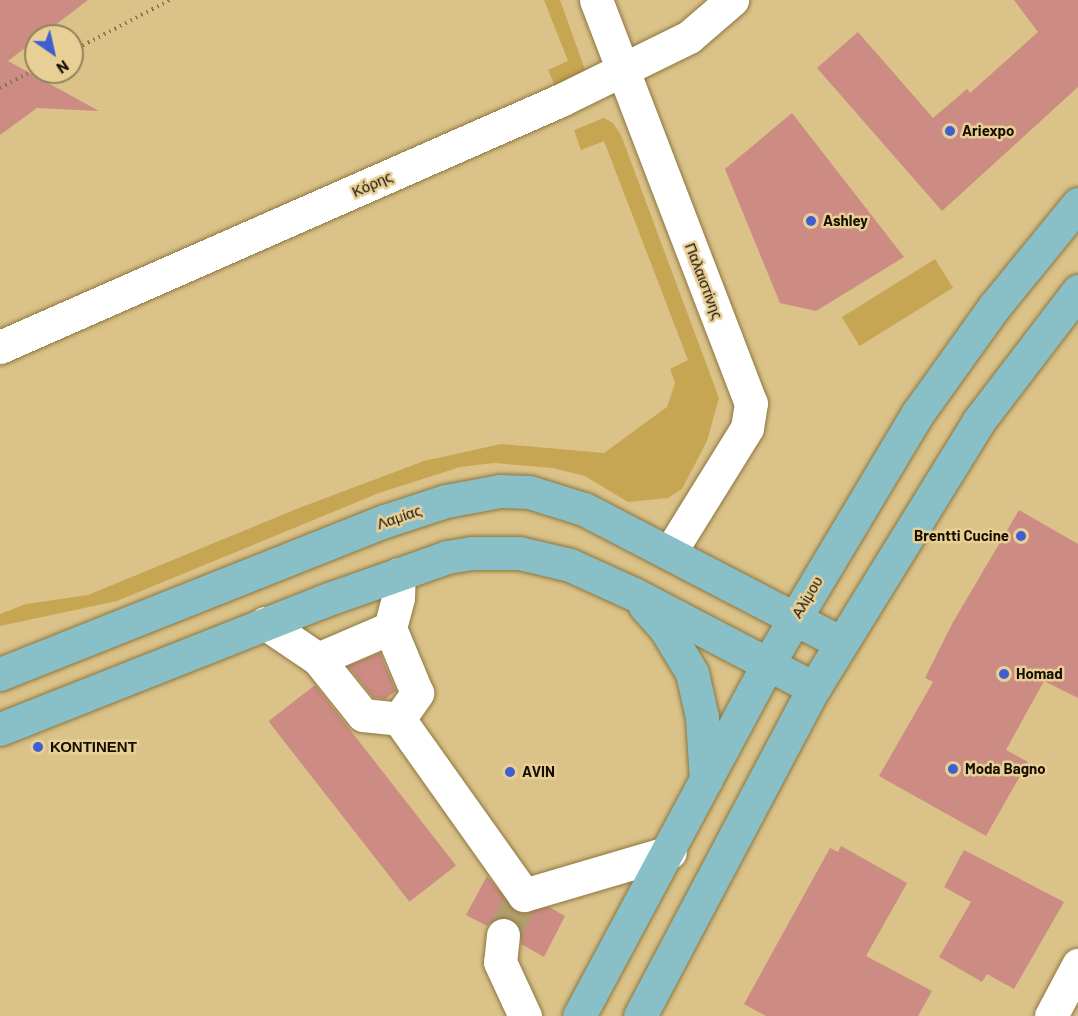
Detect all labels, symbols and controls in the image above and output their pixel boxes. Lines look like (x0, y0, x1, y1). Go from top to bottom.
north arrow (24, 24, 84, 84)
text: N (54, 57, 73, 79)
place label: Ariexpo (962, 122, 1014, 140)
marker: Ariexpo (943, 124, 957, 138)
street label: Κόρης (349, 167, 395, 201)
place label: Ashley (823, 212, 868, 230)
marker: Ashley (804, 214, 818, 228)
street label: Παλαιστίνης (681, 240, 727, 322)
street label: Λαμίας (374, 501, 424, 533)
place label: Brentti Cucine (914, 527, 1009, 545)
marker: Brentti Cucine (1014, 529, 1028, 543)
street label: Αλίμου (788, 573, 826, 621)
place label: Homad (1016, 665, 1063, 683)
marker: Homad (997, 667, 1011, 681)
place label: ΚΟΝΤΙΝΕΝΤ (50, 738, 137, 756)
marker: ΚΟΝΤΙΝΕΝΤ (31, 740, 45, 754)
place label: Moda Bagno (965, 760, 1046, 778)
marker: Moda Bagno (946, 762, 960, 776)
place label: AVIN (522, 763, 555, 781)
marker: AVIN (503, 765, 517, 779)

